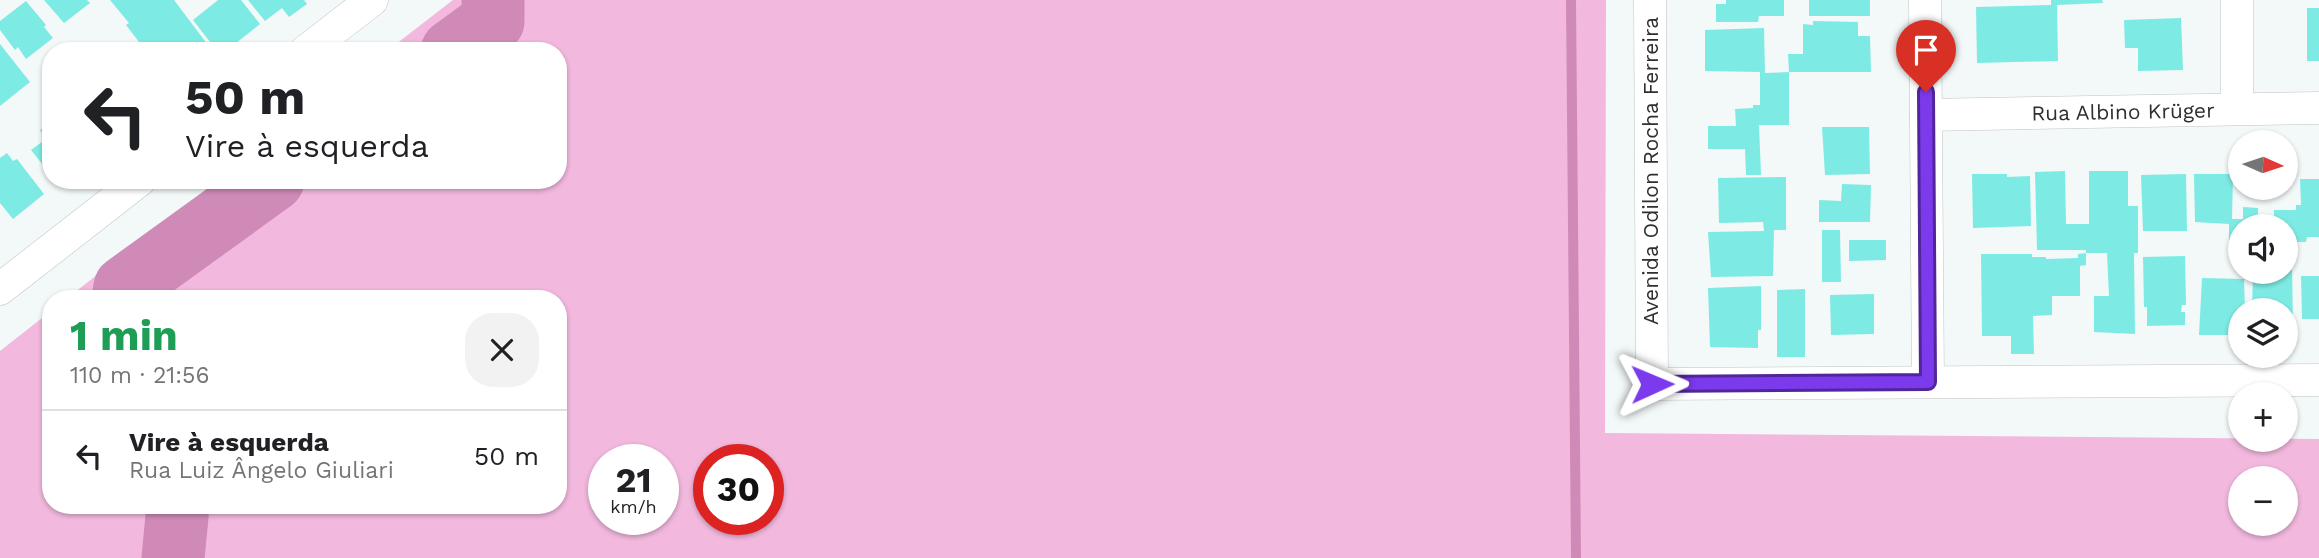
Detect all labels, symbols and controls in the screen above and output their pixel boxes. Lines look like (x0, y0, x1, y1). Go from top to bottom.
street label: Avenida Odilon Rocha Ferreira (1638, 17, 1663, 325)
pin (1896, 20, 1956, 92)
icon: arrive (1907, 31, 1945, 69)
text: 50 m (185, 68, 305, 126)
icon: left (70, 70, 161, 161)
street label: Rua Albino Krüger (2031, 97, 2215, 126)
text: Vire à esquerda (185, 127, 429, 165)
north arrow (2228, 130, 2298, 200)
map controls (2228, 130, 2298, 536)
button: sound (2228, 214, 2298, 284)
button: layers (2228, 298, 2298, 368)
text: 1 min (70, 311, 178, 360)
button: close (465, 313, 539, 387)
position arrow (1615, 347, 1689, 421)
text: 110 m · 21:56 (70, 362, 209, 389)
button: + (2228, 382, 2298, 452)
text: Vire à esquerda (129, 427, 329, 457)
icon: left (70, 437, 108, 475)
text: 50 m (474, 441, 539, 471)
speed limit sign: 30 (693, 444, 784, 535)
text: Rua Luiz Ângelo Giuliari (129, 457, 394, 484)
text: 21 (616, 459, 651, 501)
button: − (2228, 466, 2298, 536)
text: km/h (610, 496, 657, 517)

